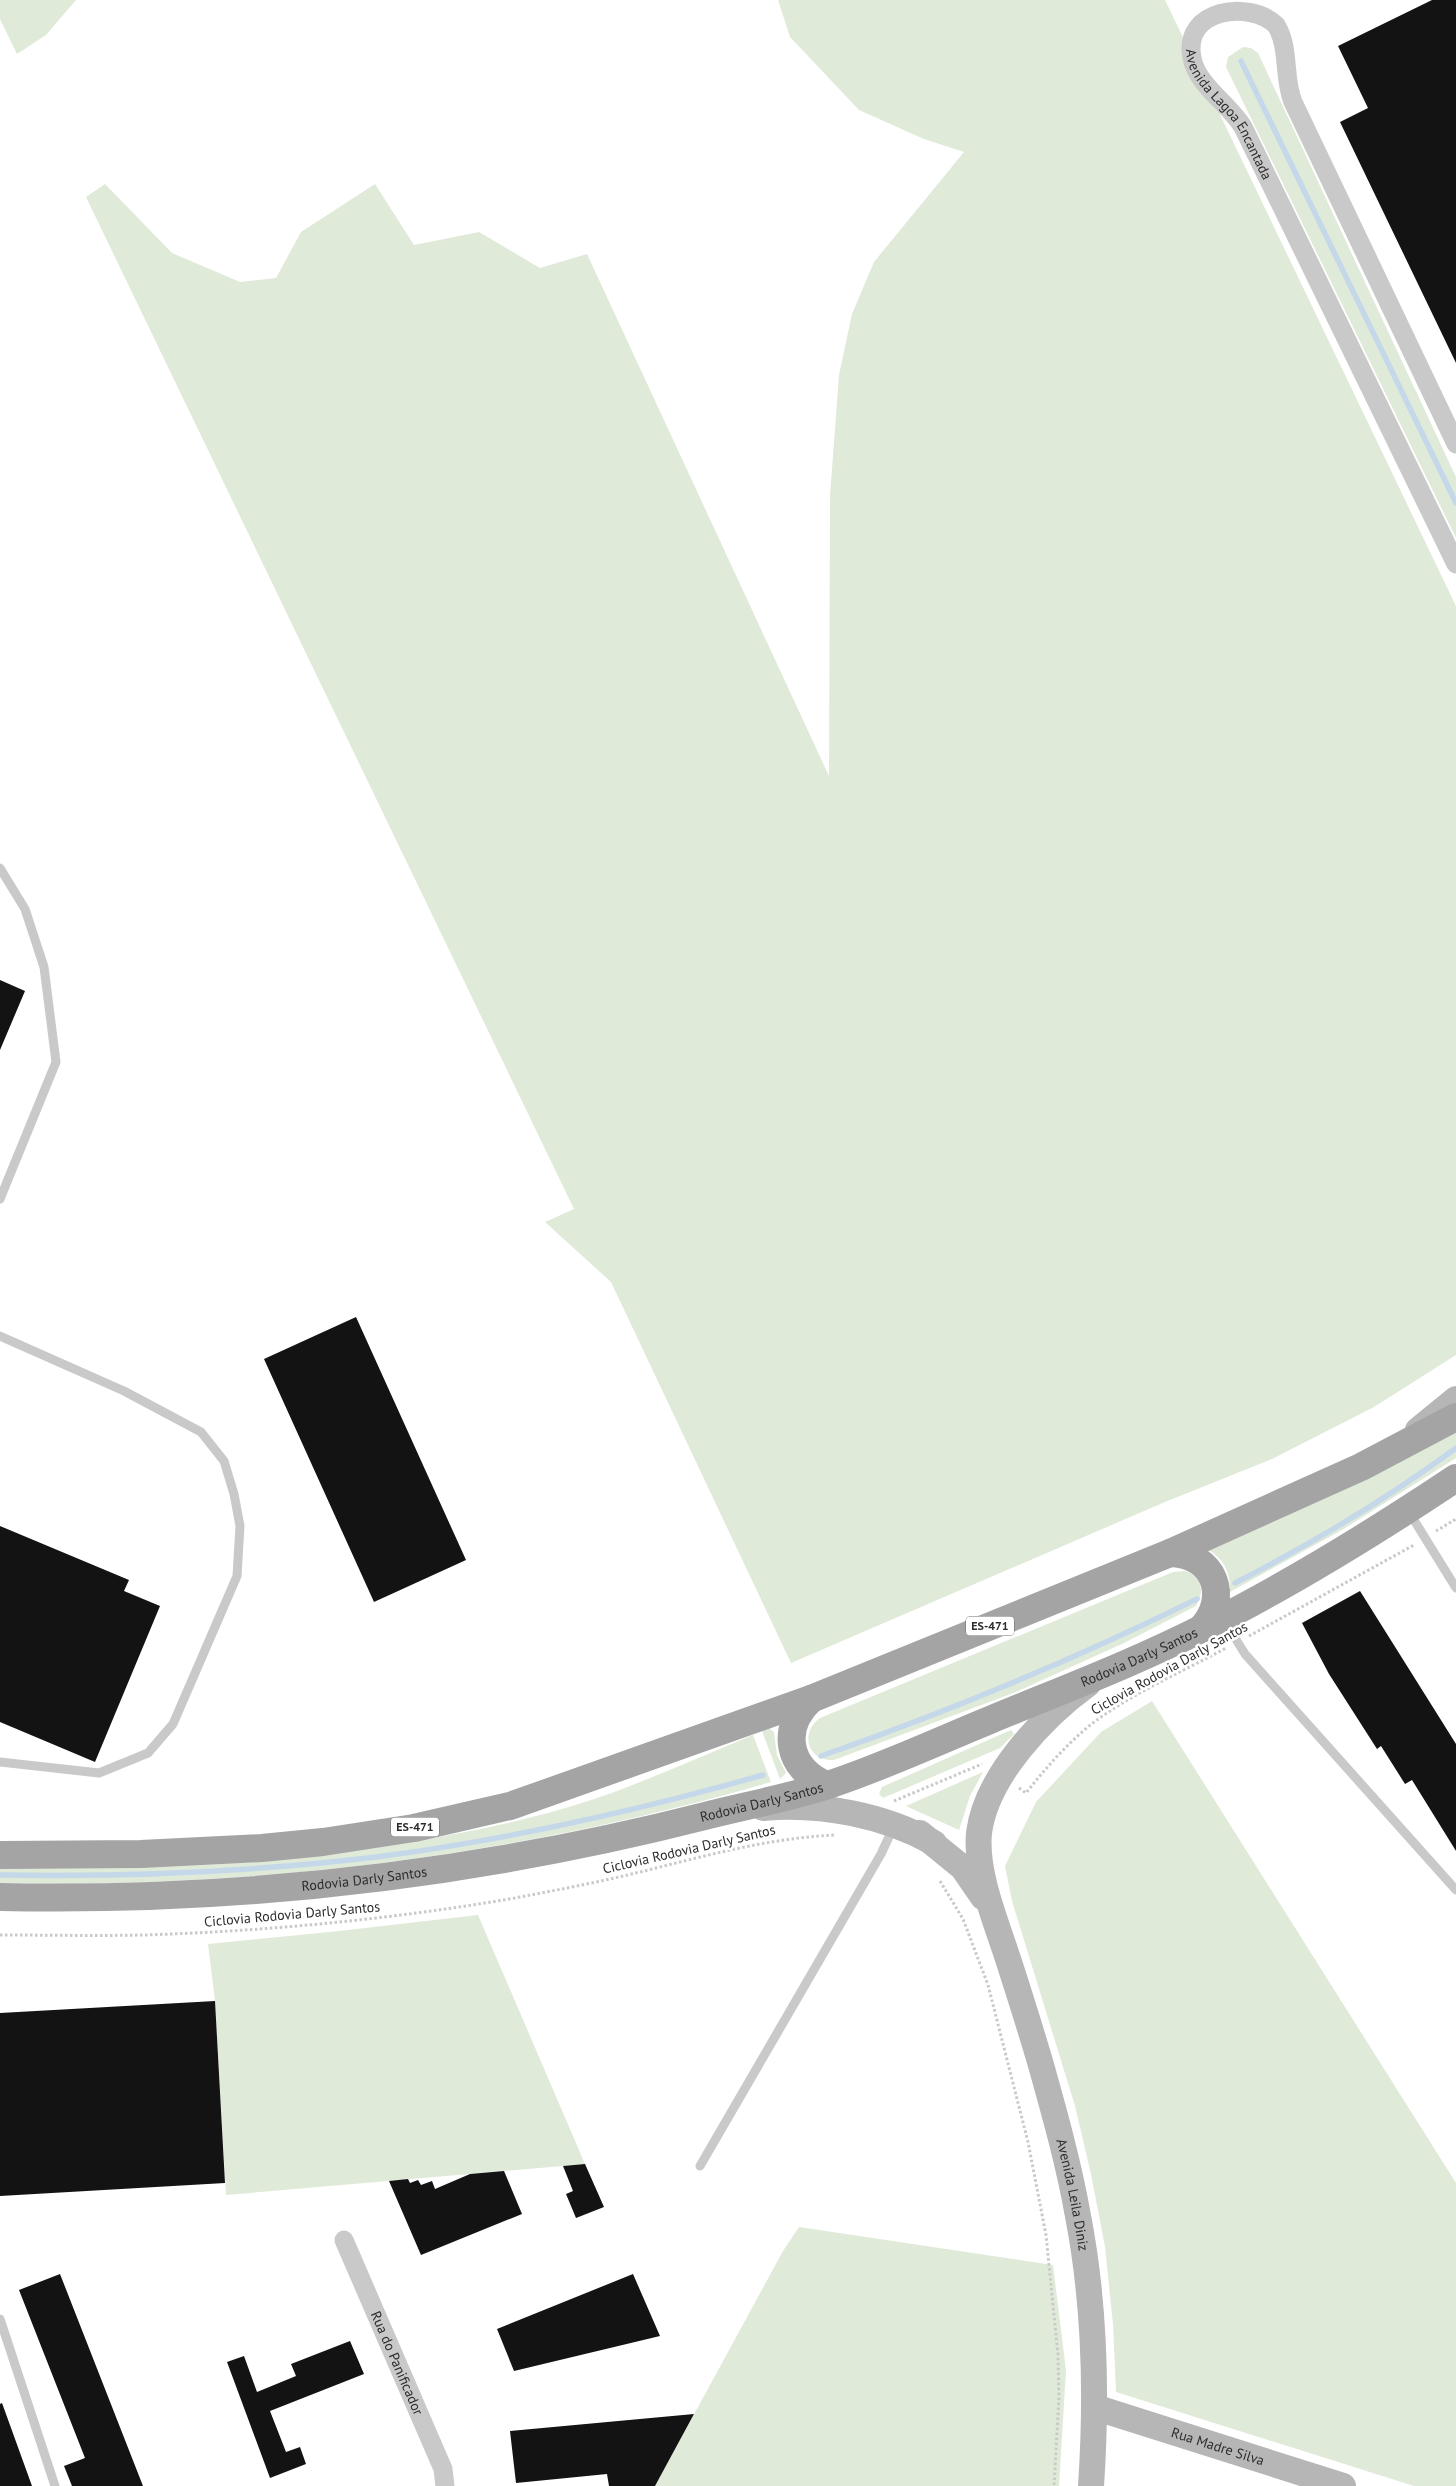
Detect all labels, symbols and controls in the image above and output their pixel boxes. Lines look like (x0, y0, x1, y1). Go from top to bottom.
street label: Avenida Lagoa Encantada (1182, 48, 1276, 183)
road number: ES-471 (966, 1616, 1014, 1635)
street label: Ciclovia Rodovia Darly Santos (1087, 1617, 1251, 1719)
street label: Rodovia Darly Santos (1078, 1623, 1201, 1691)
street label: Rodovia Darly Santos (698, 1778, 825, 1826)
road number: ES-471 (391, 1818, 439, 1836)
street label: Ciclovia Rodovia Darly Santos (601, 1820, 777, 1878)
street label: Rodovia Darly Santos (301, 1862, 428, 1895)
street label: Ciclovia Rodovia Darly Santos (203, 1897, 381, 1931)
street label: Avenida Leila Diniz (1052, 2137, 1093, 2252)
street label: Rua do Panificador (367, 2308, 428, 2418)
street label: Rua Madre Silva (1169, 2423, 1267, 2470)

